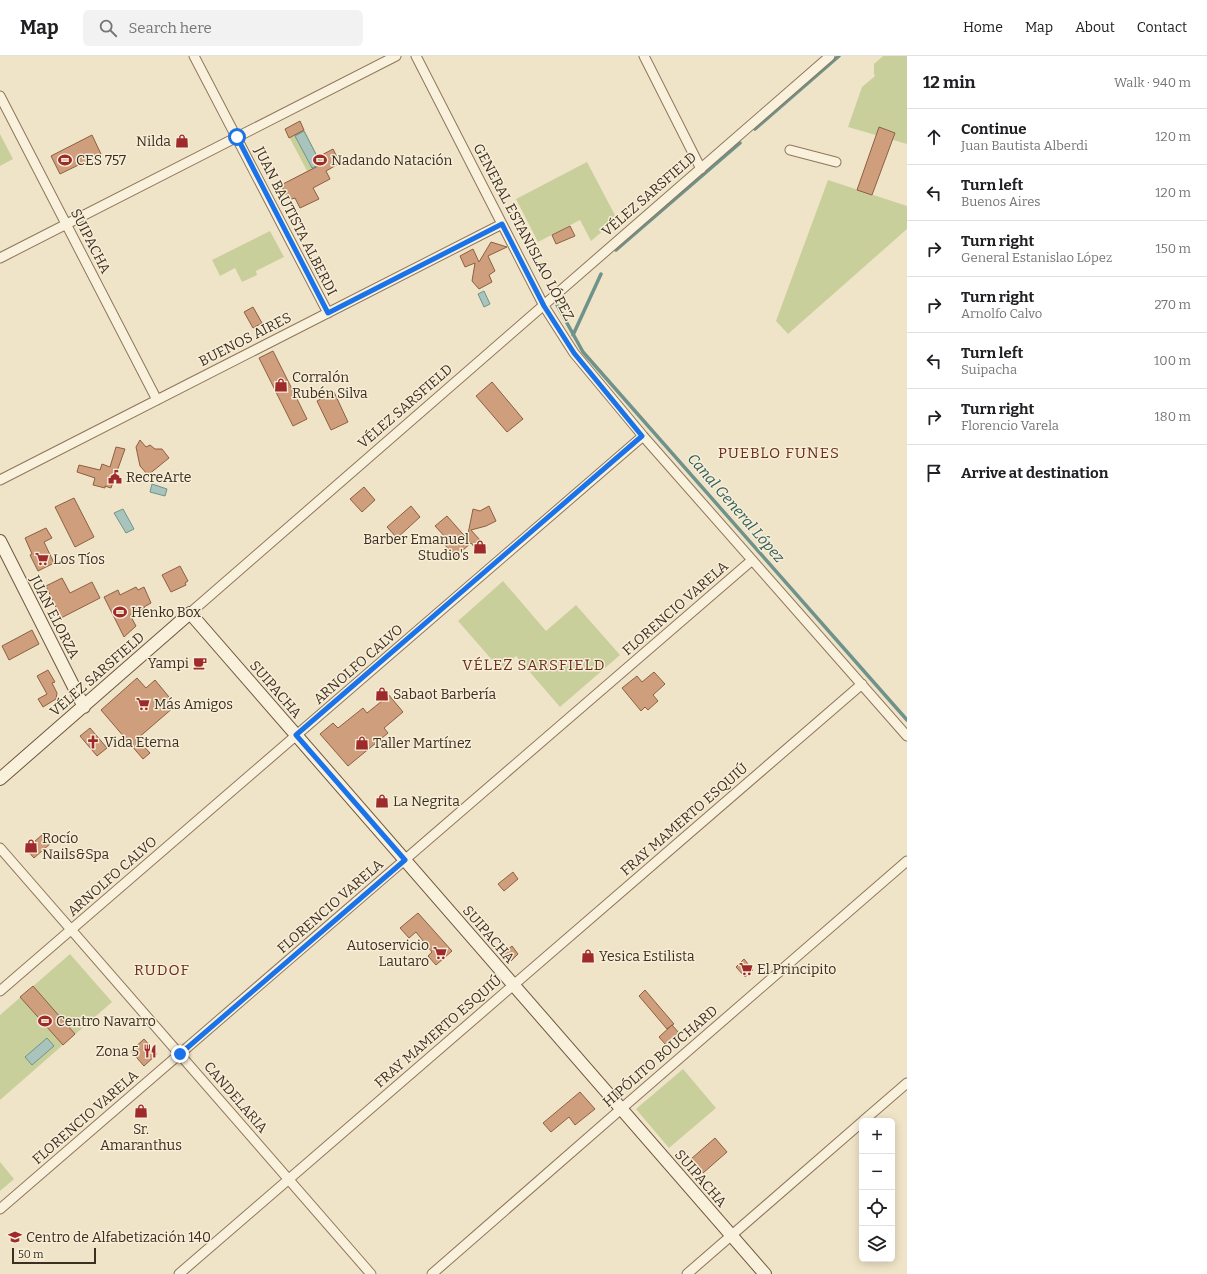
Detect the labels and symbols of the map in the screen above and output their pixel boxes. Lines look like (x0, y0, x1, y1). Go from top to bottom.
route start (228, 128, 246, 146)
place label: Nilda (136, 133, 171, 150)
shop icon: Nilda (174, 133, 190, 149)
street label: GENERAL ESTANISLAO LÓPEZ (469, 140, 579, 324)
street label: JUAN BAUTISTA ALBERDI (250, 143, 341, 299)
street label: VÉLEZ SARSFIELD (598, 148, 700, 240)
sports icon: CES 757 (57, 152, 73, 168)
place label: CES 757 (76, 152, 126, 169)
sports icon: Nadando Natación (312, 152, 328, 168)
place label: Nadando Natación (331, 152, 453, 169)
street label: SUIPACHA (67, 206, 114, 277)
street label: BUENOS AIRES (196, 309, 294, 370)
street label: VÉLEZ SARSFIELD (354, 360, 456, 452)
place label: Corralón Rubén Silva (292, 369, 368, 402)
shop icon: Corralón Rubén Silva (273, 377, 289, 393)
district label: PUEBLO FUNES (718, 444, 840, 462)
water label: Canal General López (684, 450, 788, 566)
public building icon: RecreArte (107, 469, 123, 485)
place label: RecreArte (126, 469, 191, 486)
place label: Barber Emanuel Studio's (363, 531, 469, 564)
shop icon: Barber Emanuel Studio's (472, 539, 488, 555)
supermarket icon: Los Tíos (34, 551, 50, 567)
place label: Los Tíos (53, 551, 105, 568)
street label: FLORENCIO VARELA (619, 558, 732, 659)
street label: JUAN ELORZA (26, 572, 83, 662)
sports icon: Henko Box (112, 604, 128, 620)
place label: Henko Box (131, 604, 201, 621)
street label: ARNOLFO CALVO (310, 621, 407, 708)
street label: VÉLEZ SARSFIELD (46, 628, 148, 720)
place label: Yampi (148, 655, 189, 672)
cafe icon: Yampi (192, 655, 208, 671)
district label: VÉLEZ SARSFIELD (462, 656, 606, 674)
street label: SUIPACHA (246, 657, 305, 722)
shop icon: Sabaot Barbería (374, 686, 390, 702)
place label: Sabaot Barbería (393, 686, 496, 703)
supermarket icon: Más Amigos (135, 696, 151, 712)
place label: Más Amigos (154, 696, 233, 713)
church icon: Vida Eterna (85, 734, 101, 750)
place label: Vida Eterna (104, 734, 180, 751)
shop icon: Taller Martínez (354, 735, 370, 751)
place label: Taller Martínez (373, 735, 472, 752)
street label: FRAY MAMERTO ESQUIÚ (617, 758, 752, 879)
shop icon: La Negrita (374, 793, 390, 809)
place label: La Negrita (393, 793, 460, 810)
place label: Rocío Nails&Spa (42, 830, 110, 863)
street label: ARNOLFO CALVO (64, 833, 161, 920)
shop icon: Rocío Nails&Spa (23, 838, 39, 854)
street label: FLORENCIO VARELA (274, 856, 387, 957)
street label: SUIPACHA (459, 902, 518, 967)
place label: Autoservicio Lautaro (347, 937, 429, 970)
supermarket icon: Autoservicio Lautaro (432, 945, 448, 961)
shop icon: Yesica Estilista (580, 948, 596, 964)
place label: Yesica Estilista (599, 948, 695, 965)
district label: RUDOF (134, 961, 190, 979)
supermarket icon: El Principito (738, 961, 754, 977)
place label: El Principito (757, 961, 836, 978)
street label: FRAY MAMERTO ESQUIÚ (371, 970, 506, 1091)
street label: HIPÓLITO BOUCHARD (599, 1001, 721, 1111)
sports icon: Centro Navarro (37, 1013, 53, 1029)
place label: Centro Navarro (56, 1013, 156, 1030)
place label: Zona 5 (96, 1043, 139, 1060)
restaurant icon: Zona 5 (142, 1043, 158, 1059)
route end (171, 1045, 189, 1063)
street label: CANDELARIA (200, 1058, 271, 1136)
street label: FLORENCIO VARELA (29, 1067, 142, 1168)
shop icon: Sr. Amaranthus (133, 1103, 149, 1119)
place label: Sr. Amaranthus (100, 1121, 182, 1154)
street label: SUIPACHA (671, 1146, 730, 1211)
school or university icon: Centro de Alfabetización 140 (7, 1229, 23, 1245)
place label: Centro de Alfabetización 140 (26, 1229, 211, 1246)
scale bar (12, 1246, 96, 1265)

